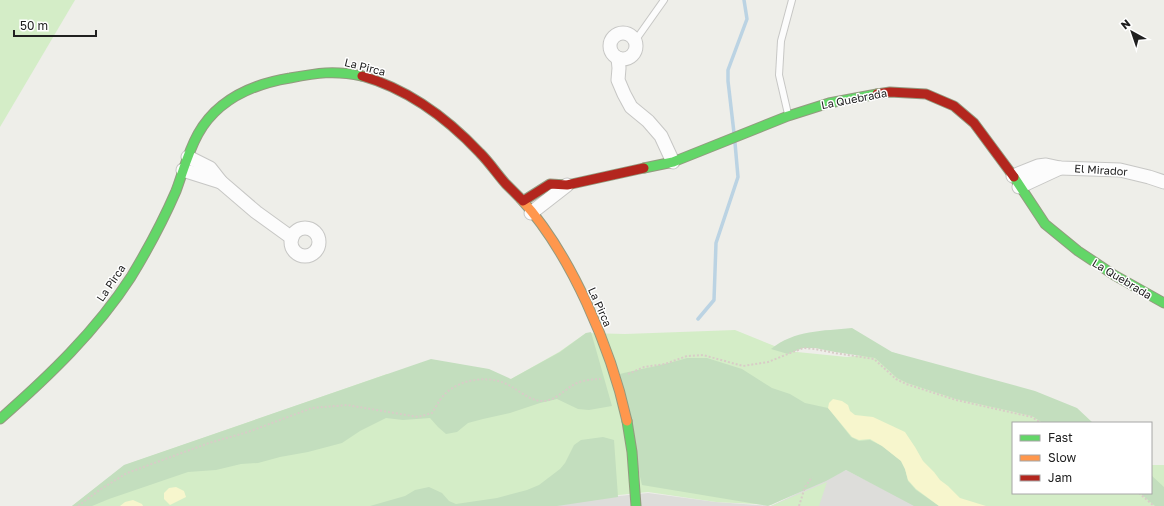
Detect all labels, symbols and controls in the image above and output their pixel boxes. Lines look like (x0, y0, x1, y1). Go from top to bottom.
scale bar (14, 12, 96, 38)
north arrow (1112, 12, 1152, 52)
text: N (1118, 16, 1133, 32)
text: 50 m (20, 18, 48, 33)
street label: La Pirca (343, 55, 387, 78)
street label: La Quebrada (820, 86, 888, 111)
street label: El Mirador (1074, 161, 1129, 178)
street label: La Quebrada (1090, 256, 1154, 301)
street label: La Pirca (93, 262, 128, 304)
street label: La Pirca (586, 285, 615, 329)
legend (1012, 422, 1152, 494)
text: Fast (1048, 430, 1073, 445)
text: Slow (1048, 450, 1076, 465)
text: Jam (1048, 470, 1072, 485)

